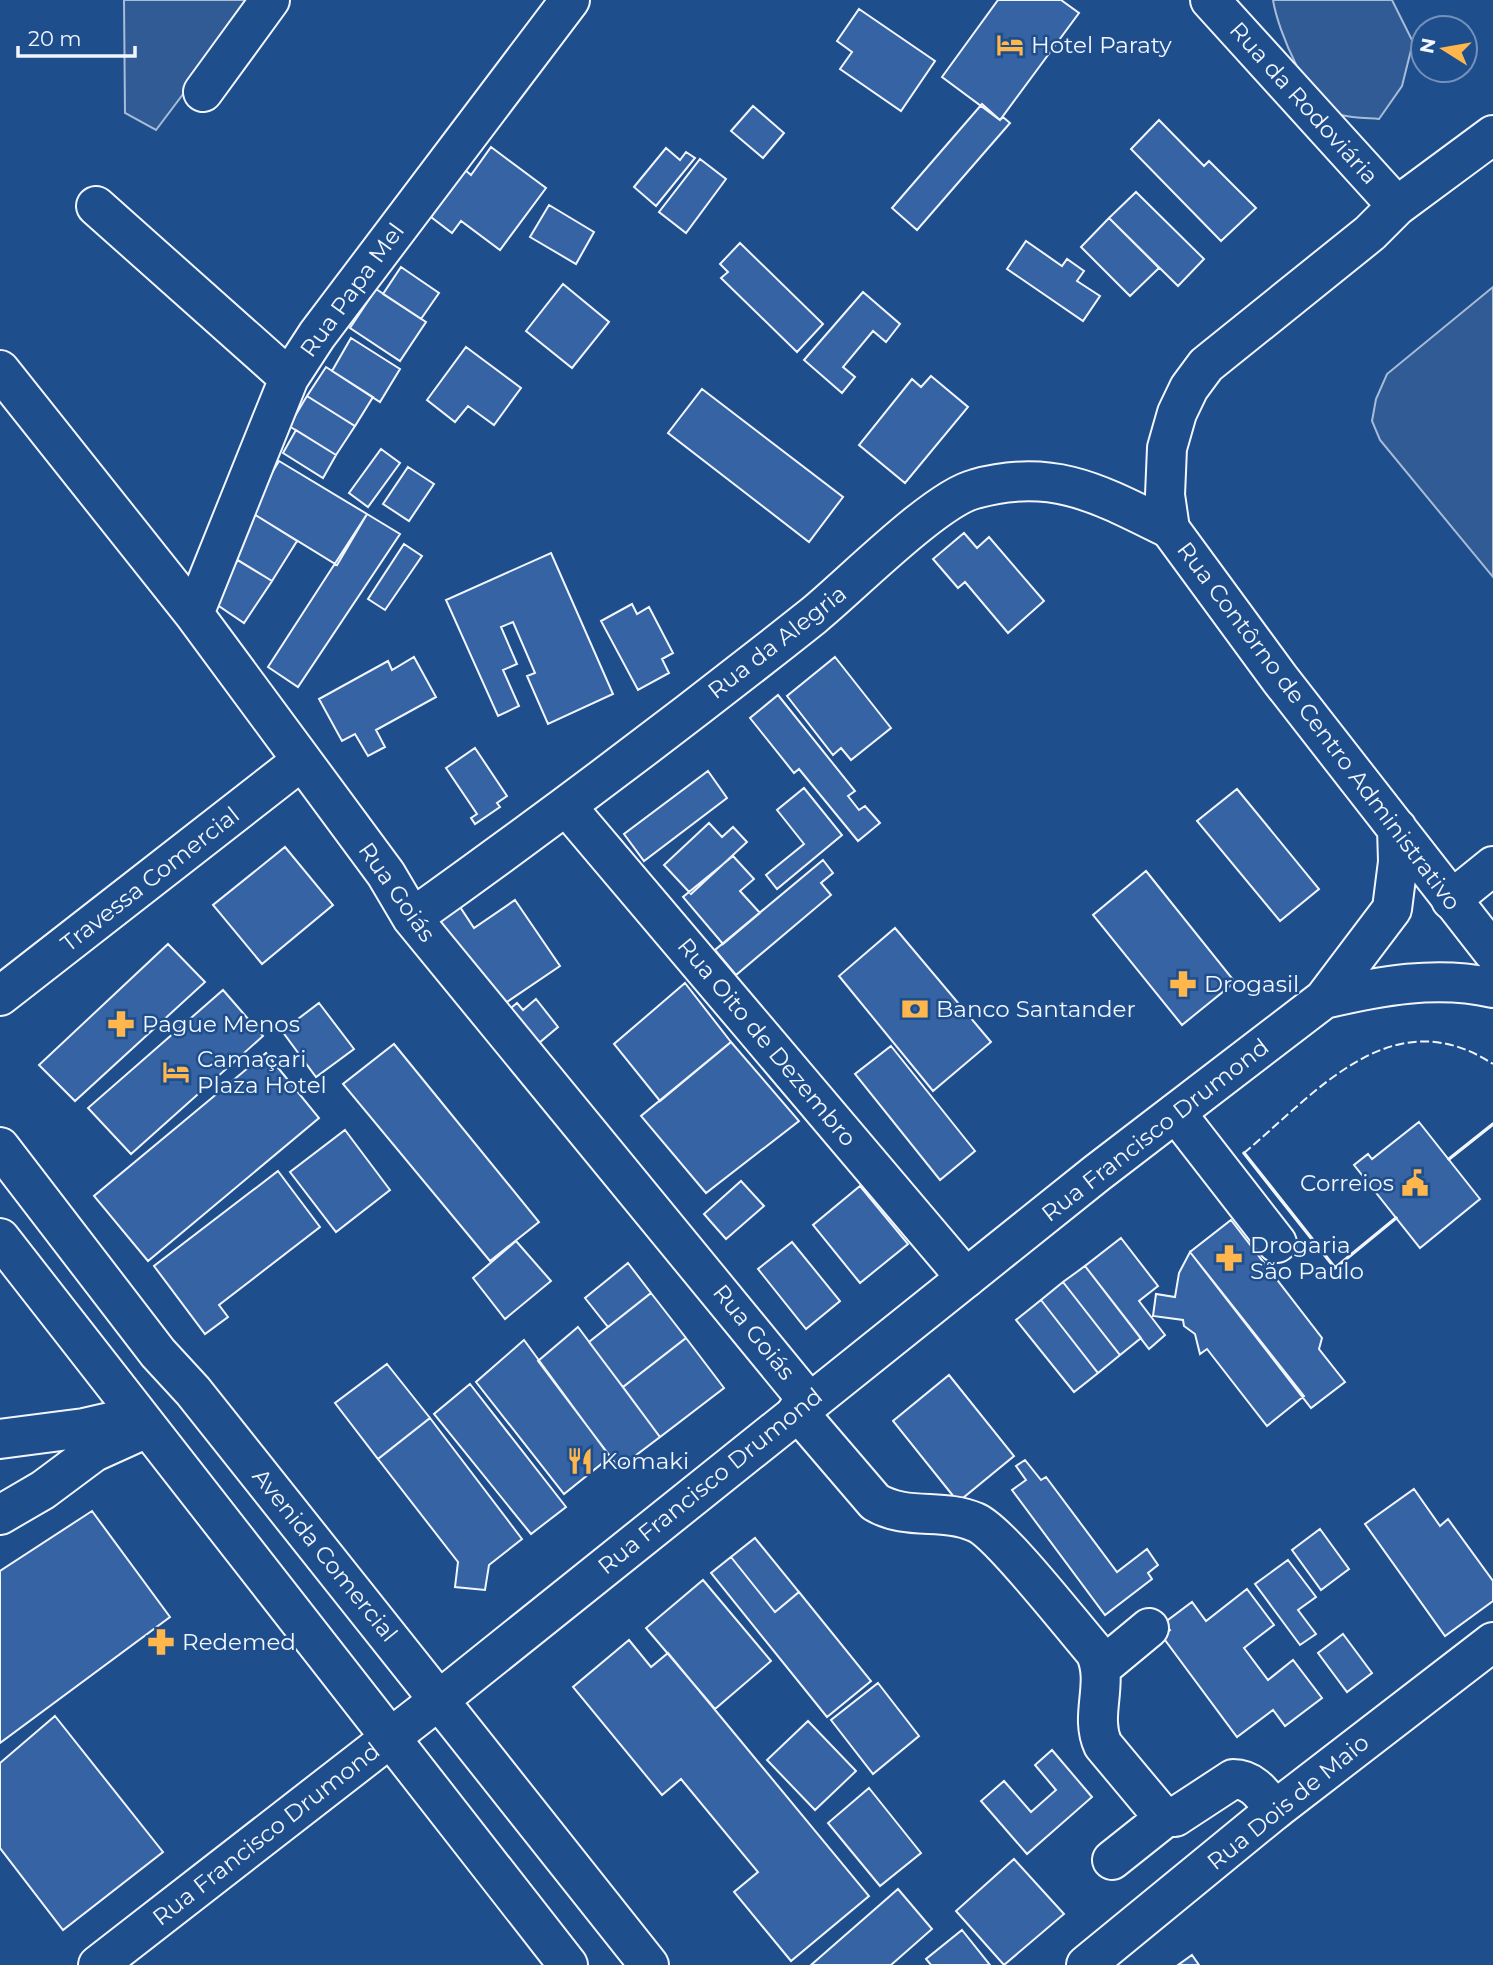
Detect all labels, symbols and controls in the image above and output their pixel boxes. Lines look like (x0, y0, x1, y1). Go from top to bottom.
scale bar (18, 14, 135, 58)
north arrow (1409, 14, 1479, 84)
street label: Rua da Rodoviária (1224, 16, 1384, 190)
text: 20 m (28, 26, 82, 51)
hotel icon: Hotel Paraty (995, 30, 1025, 60)
place label: Hotel Paraty (1031, 31, 1172, 59)
text: N (1415, 36, 1441, 56)
street label: Rua Papa Mel (294, 218, 410, 362)
street label: Rua Contôrno de Centro Administrativo (1171, 536, 1467, 916)
street label: Rua da Alegria (702, 579, 852, 705)
street label: Travessa Comercial (55, 801, 245, 957)
street label: Rua Goiás (353, 837, 441, 947)
street label: Rua Oito de Dezembro (672, 932, 862, 1152)
pharmacy icon: Drogasil (1168, 969, 1198, 999)
place label: Drogasil (1204, 970, 1299, 998)
bank icon: Banco Santander (900, 994, 930, 1024)
place label: Banco Santander (936, 995, 1136, 1023)
pharmacy icon: Pague Menos (106, 1009, 136, 1039)
place label: Pague Menos (142, 1010, 300, 1038)
street label: Rua Francisco Drumond (1036, 1033, 1274, 1227)
place label: Camaçari Plaza Hotel (197, 1045, 327, 1099)
hotel icon: Camaçari Plaza Hotel (161, 1057, 191, 1087)
public building icon: Correios (1400, 1168, 1430, 1198)
place label: Correios (1300, 1169, 1394, 1197)
place label: Drogaria São Paulo (1250, 1231, 1364, 1285)
pharmacy icon: Drogaria São Paulo (1214, 1243, 1244, 1273)
street label: Rua Goiás (707, 1279, 801, 1385)
street label: Rua Francisco Drumond (592, 1382, 828, 1580)
restaurant icon: Komaki (565, 1446, 595, 1476)
place label: Komaki (601, 1447, 689, 1475)
street label: Avenida Comercial (246, 1463, 404, 1647)
pharmacy icon: Redemed (146, 1627, 176, 1657)
place label: Redemed (182, 1628, 296, 1656)
street label: Rua Dois de Maio (1201, 1728, 1375, 1876)
street label: Rua Francisco Drumond (147, 1737, 385, 1931)

